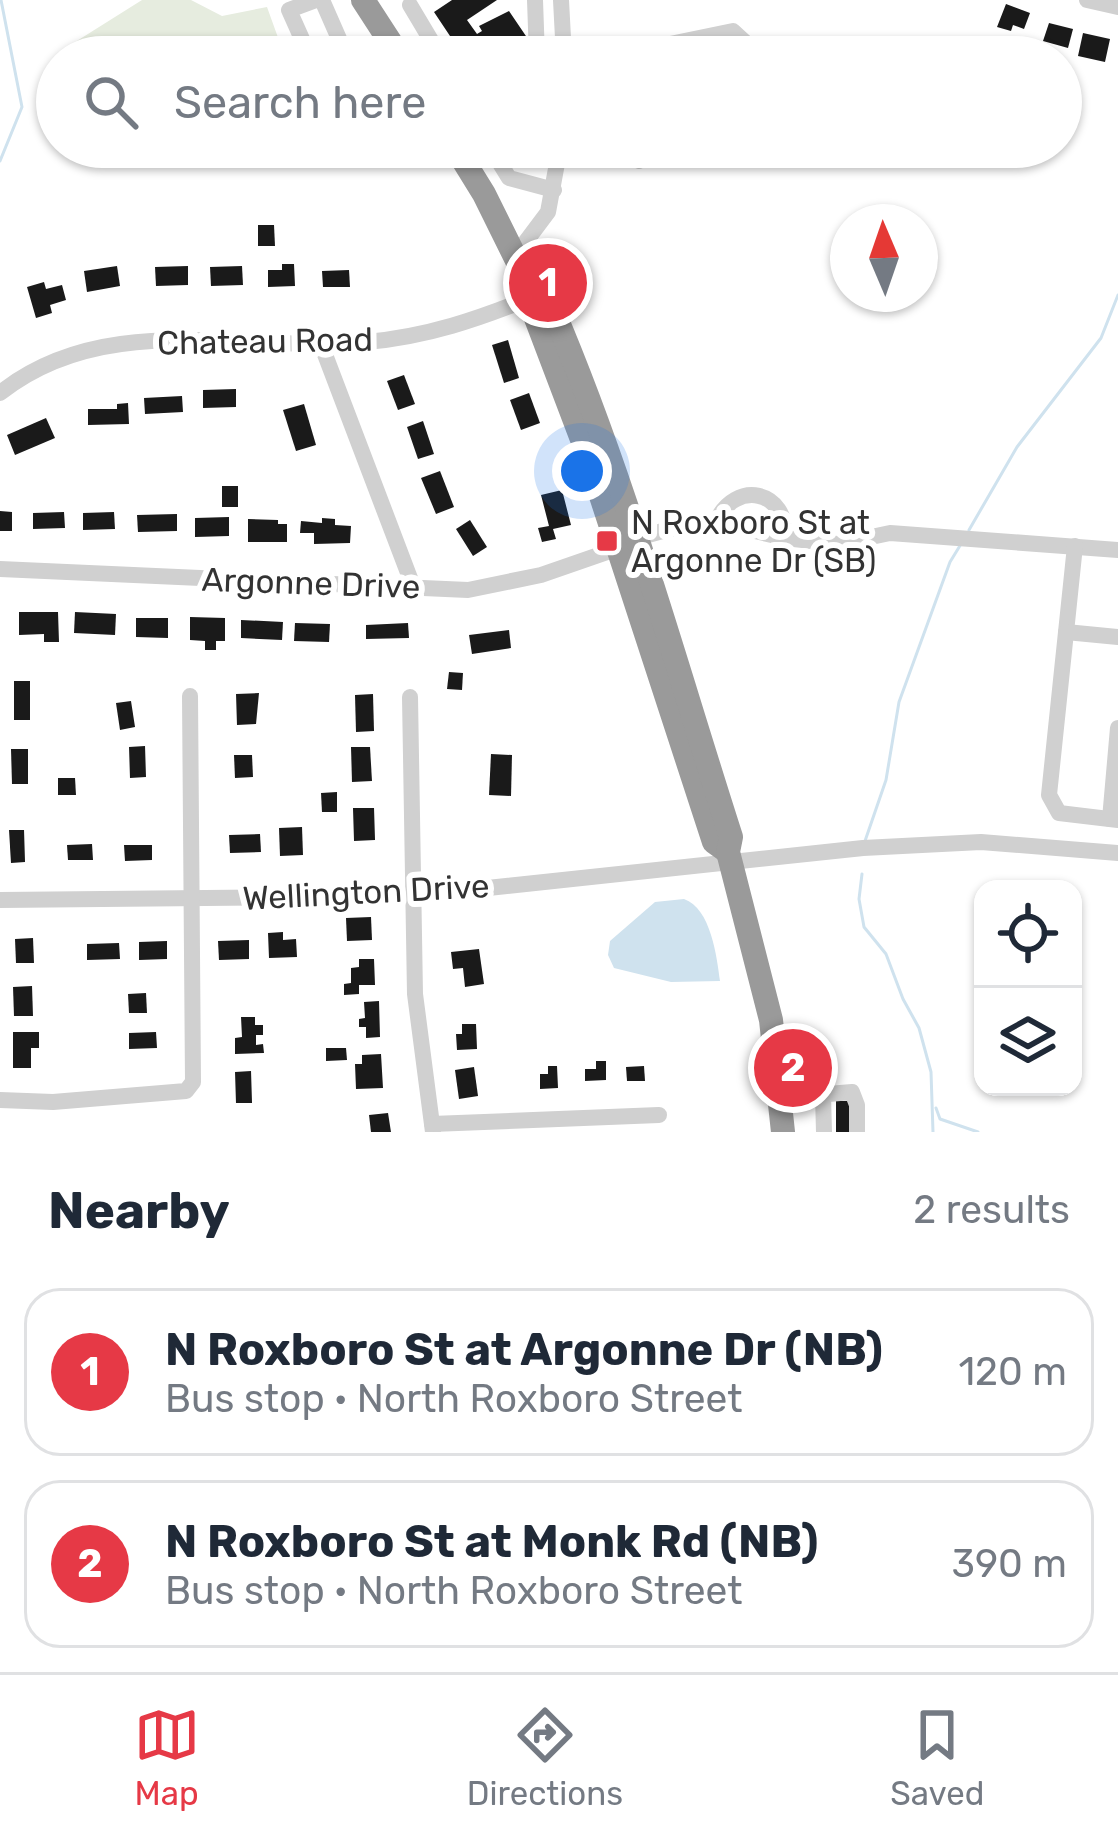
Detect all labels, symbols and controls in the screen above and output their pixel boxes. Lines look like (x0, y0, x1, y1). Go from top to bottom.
search box (36, 36, 1082, 168)
icon: search (78, 69, 144, 135)
text: Search here (174, 76, 426, 129)
north arrow (830, 204, 938, 312)
pin: 1 (509, 238, 587, 328)
street label: Chateau Road (157, 320, 373, 362)
your location (552, 441, 612, 501)
place label: N Roxboro St at Argonne Dr (SB) (631, 503, 876, 580)
marker: N Roxboro St at Argonne Dr (SB) (594, 528, 620, 554)
street label: Argonne Drive (201, 560, 421, 606)
street label: Wellington Drive (242, 866, 490, 918)
map controls (974, 880, 1082, 1096)
button: locate (974, 880, 1082, 988)
button: layers (974, 988, 1082, 1096)
pin: 2 (754, 1023, 832, 1113)
text: Nearby (48, 1180, 230, 1241)
text: 2 results (913, 1187, 1070, 1233)
text: N Roxboro St at Argonne Dr (NB) (165, 1323, 883, 1376)
text: 1 (80, 1349, 100, 1395)
text: 120 m (958, 1349, 1067, 1395)
text: Bus stop · North Roxboro Street (165, 1376, 742, 1422)
text: N Roxboro St at Monk Rd (NB) (165, 1515, 818, 1568)
text: 2 (77, 1541, 103, 1587)
text: 390 m (951, 1541, 1067, 1587)
text: Bus stop · North Roxboro Street (165, 1568, 742, 1614)
tab: Map (134, 1702, 200, 1813)
tab: Directions (467, 1702, 623, 1813)
tab: Saved (890, 1702, 984, 1813)

